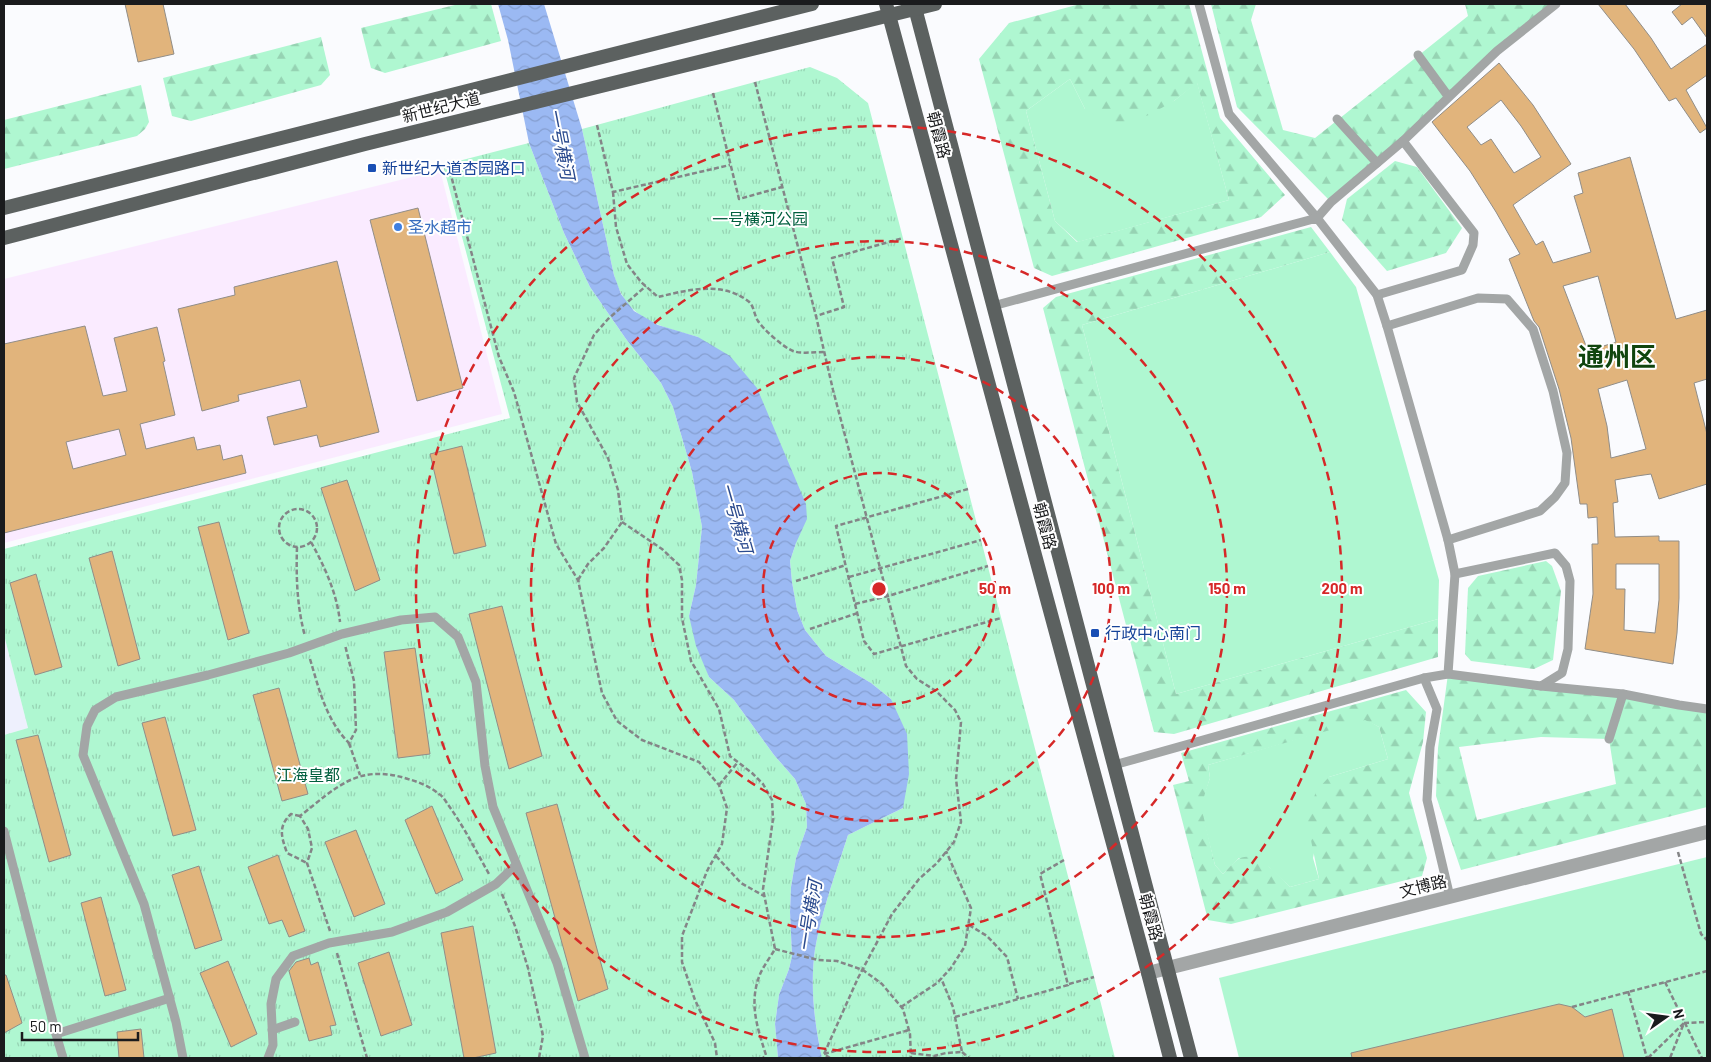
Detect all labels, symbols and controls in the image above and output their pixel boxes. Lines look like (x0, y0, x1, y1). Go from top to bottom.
street label: 新世纪大道 (400, 88, 482, 125)
water label: 一号横河 (544, 106, 580, 184)
street label: 朝霞路 (924, 109, 955, 161)
place label: 新世纪大道杏园路口 (382, 158, 526, 177)
marker: 新世纪大道杏园路口 (366, 162, 378, 174)
park label: 一号横河公园 (712, 209, 808, 228)
place label: 圣水超市 (408, 217, 472, 236)
marker: 圣水超市 (392, 221, 404, 233)
district label: 通州区 (1578, 340, 1656, 371)
water label: 一号横河 (716, 480, 758, 558)
street label: 朝霞路 (1030, 500, 1061, 552)
text: 50 m (979, 579, 1011, 597)
text: 100 m (1092, 579, 1130, 597)
text: 150 m (1208, 579, 1246, 597)
text: 200 m (1321, 579, 1363, 597)
centre of rings (870, 580, 888, 598)
place label: 行政中心南门 (1105, 623, 1201, 642)
marker: 行政中心南门 (1089, 627, 1101, 639)
park label: 江海皇都 (276, 765, 340, 784)
street label: 文博路 (1397, 870, 1448, 901)
water label: 一号横河 (793, 876, 826, 953)
street label: 朝霞路 (1136, 891, 1167, 943)
north arrow (1641, 992, 1691, 1042)
text: N (1670, 1007, 1688, 1020)
scale bar (22, 1010, 139, 1042)
text: 50 m (30, 1017, 62, 1035)

